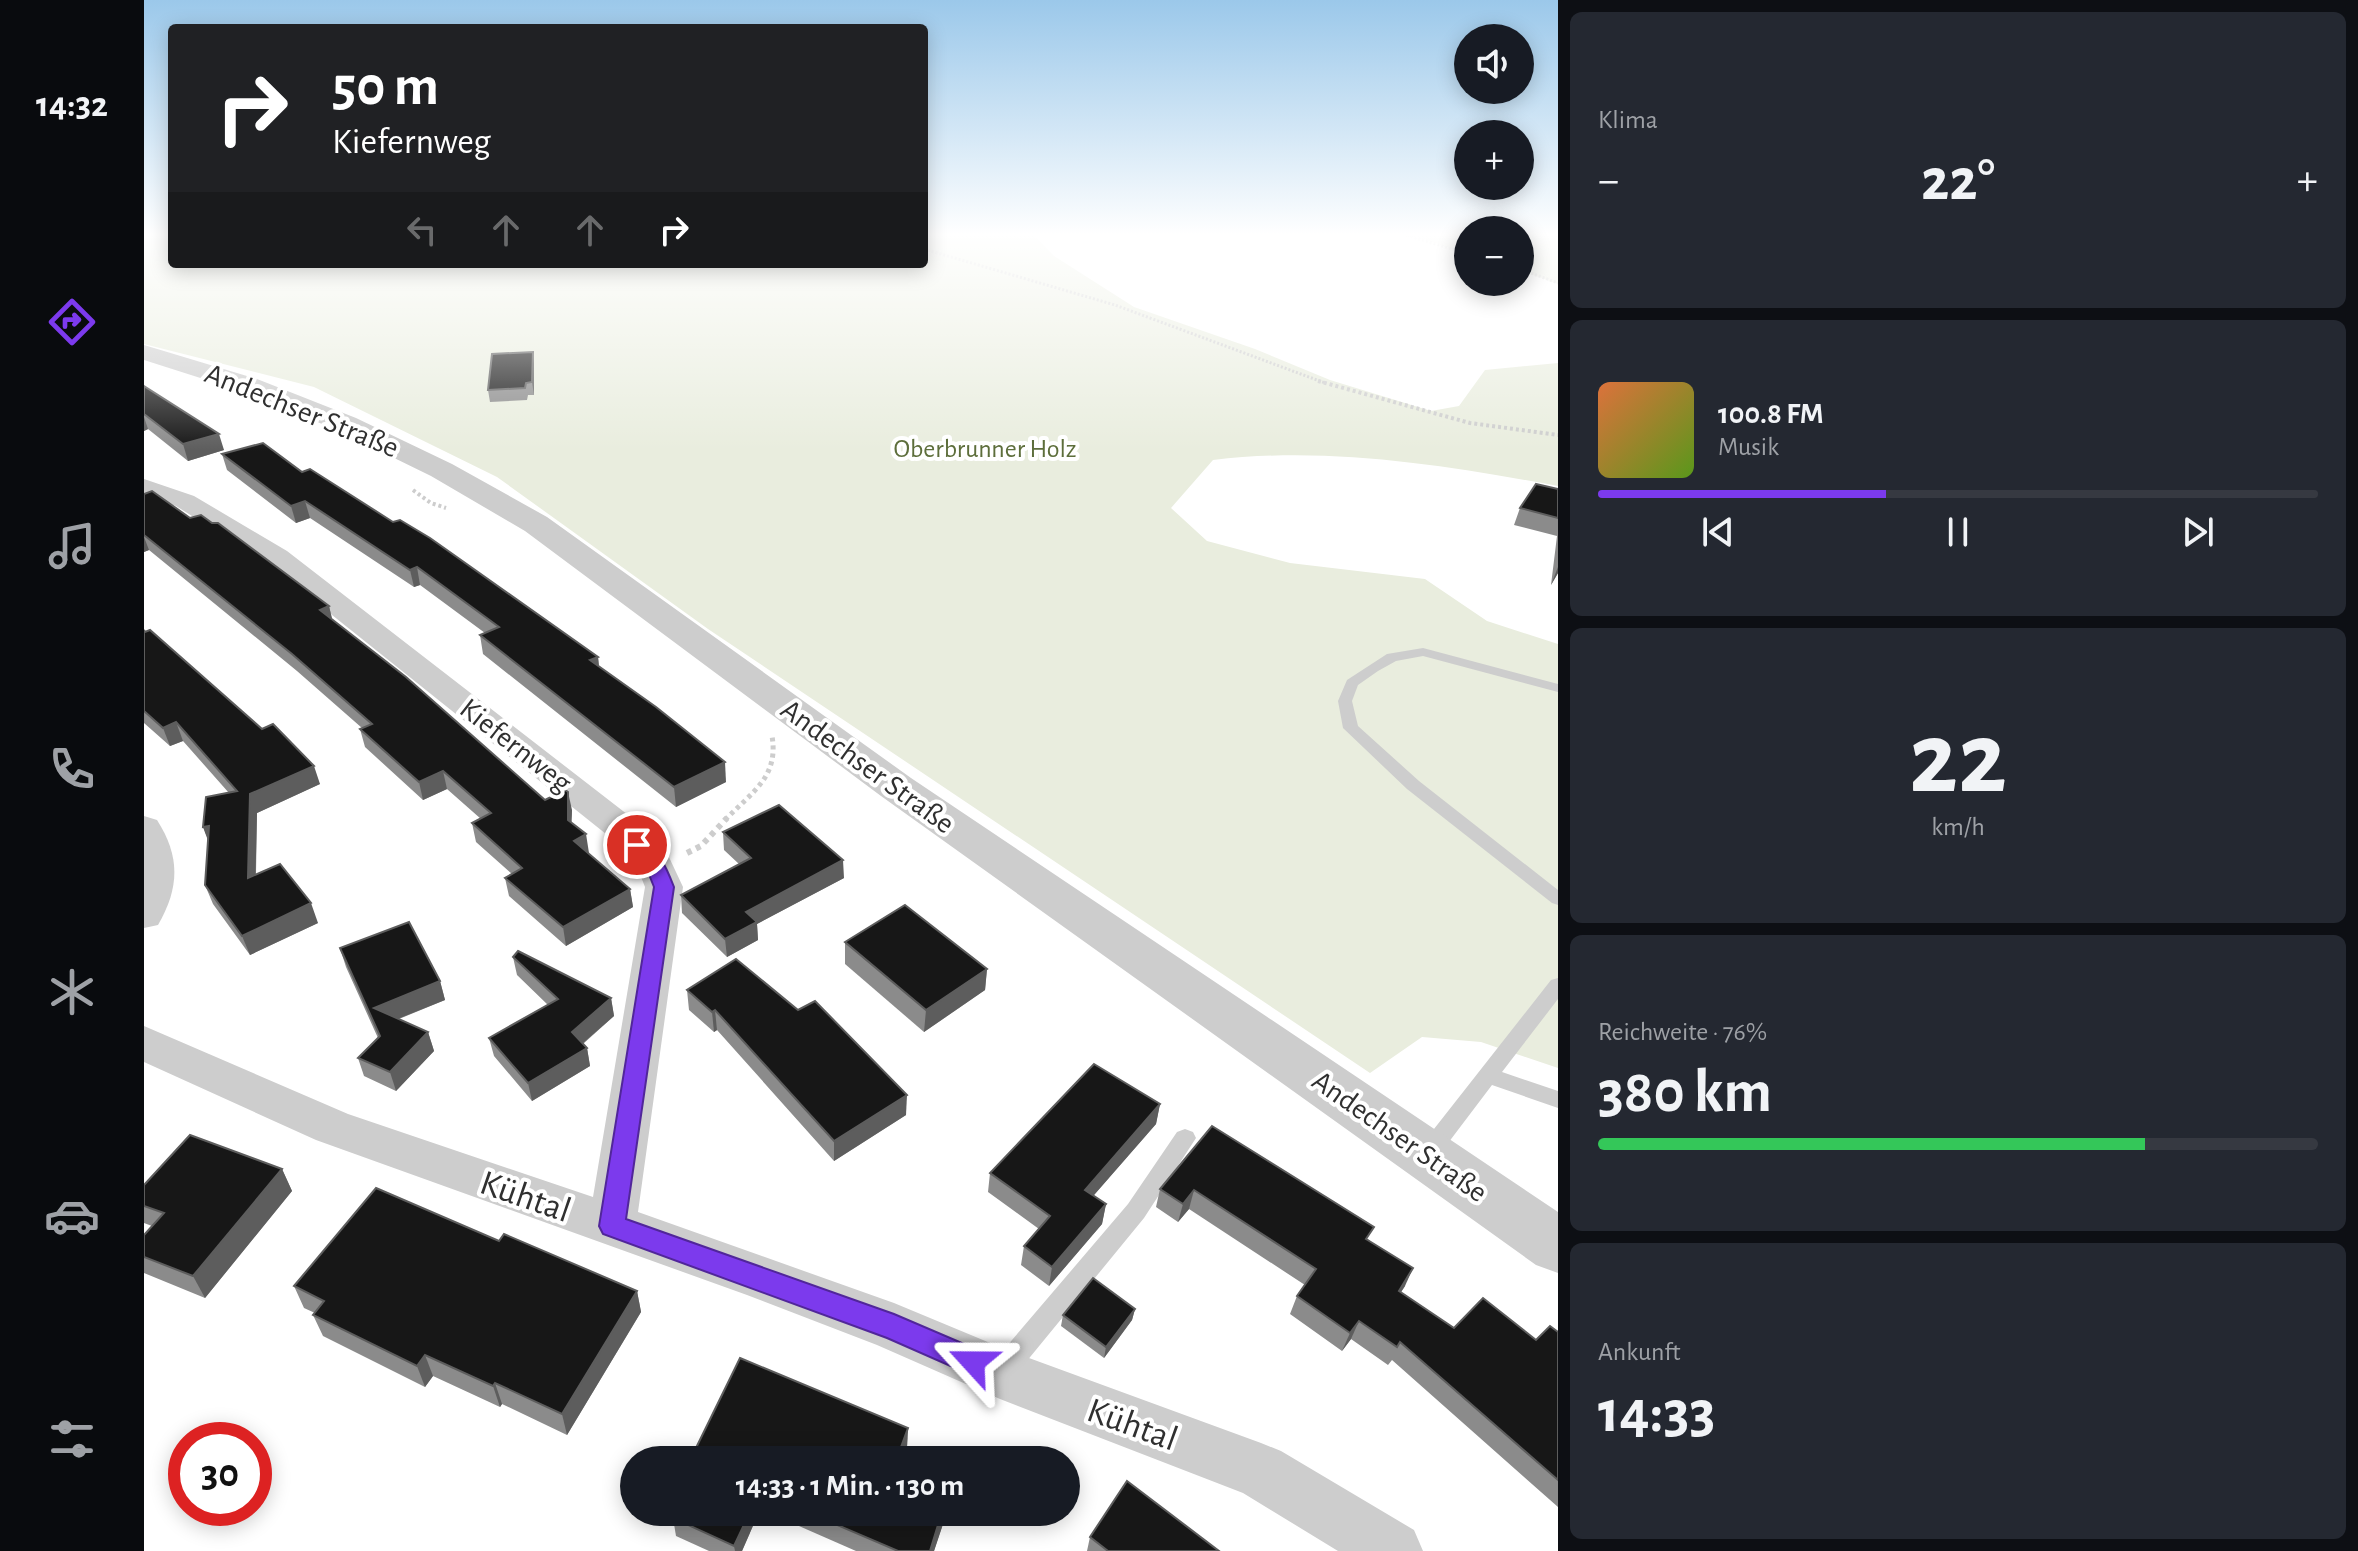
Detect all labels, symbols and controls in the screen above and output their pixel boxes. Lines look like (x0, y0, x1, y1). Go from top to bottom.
map controls (1454, 24, 1534, 296)
button: sound (1454, 24, 1534, 104)
icon: right (200, 56, 304, 160)
text: 50 m (332, 59, 439, 115)
text: 14:32 (36, 87, 108, 123)
text: Klima (1598, 107, 1658, 133)
button: + (1454, 120, 1534, 200)
text: Kiefernweg (332, 124, 491, 160)
text: 22° (1921, 151, 1995, 211)
text: − (1598, 159, 1619, 203)
text: + (2297, 159, 2318, 203)
icon: left (400, 208, 444, 252)
icon: ahead (484, 208, 528, 252)
icon: ahead (568, 208, 612, 252)
icon: right (652, 208, 696, 252)
button: − (1454, 216, 1534, 296)
icon: directions (44, 294, 100, 350)
street label: Andechser Straße (200, 358, 403, 463)
text: 100.8 FM (1718, 399, 1824, 429)
text: Musik (1718, 434, 1779, 460)
park label: Oberbrunner Holz (893, 436, 1077, 462)
icon: previous (1696, 510, 1740, 554)
icon: pause (1936, 510, 1980, 554)
icon: next (2176, 510, 2220, 554)
icon: music (44, 518, 100, 574)
street label: Kiefernweg (454, 693, 577, 799)
street label: Andechser Straße (775, 694, 960, 839)
text: 22 (1909, 708, 2007, 812)
icon: phone (44, 741, 100, 797)
pin (603, 811, 671, 879)
text: km/h (1931, 814, 1985, 840)
icon: arrive (615, 823, 659, 867)
icon: climate (44, 964, 100, 1020)
text: Reichweite · 76% (1598, 1019, 1767, 1045)
text: 380 km (1598, 1063, 1772, 1123)
street label: Andechser Straße (1306, 1065, 1492, 1208)
street label: Kühtal (475, 1165, 575, 1229)
icon: car (44, 1188, 100, 1244)
position arrow (931, 1320, 1015, 1404)
text: Ankunft (1598, 1339, 1681, 1365)
text: 14:33 (1598, 1383, 1715, 1443)
street label: Kühtal (1082, 1392, 1182, 1458)
icon: filters (44, 1411, 100, 1467)
speed limit sign: 30 (168, 1422, 272, 1526)
text: 14:33 · 1 Min. · 130 m (736, 1471, 964, 1501)

